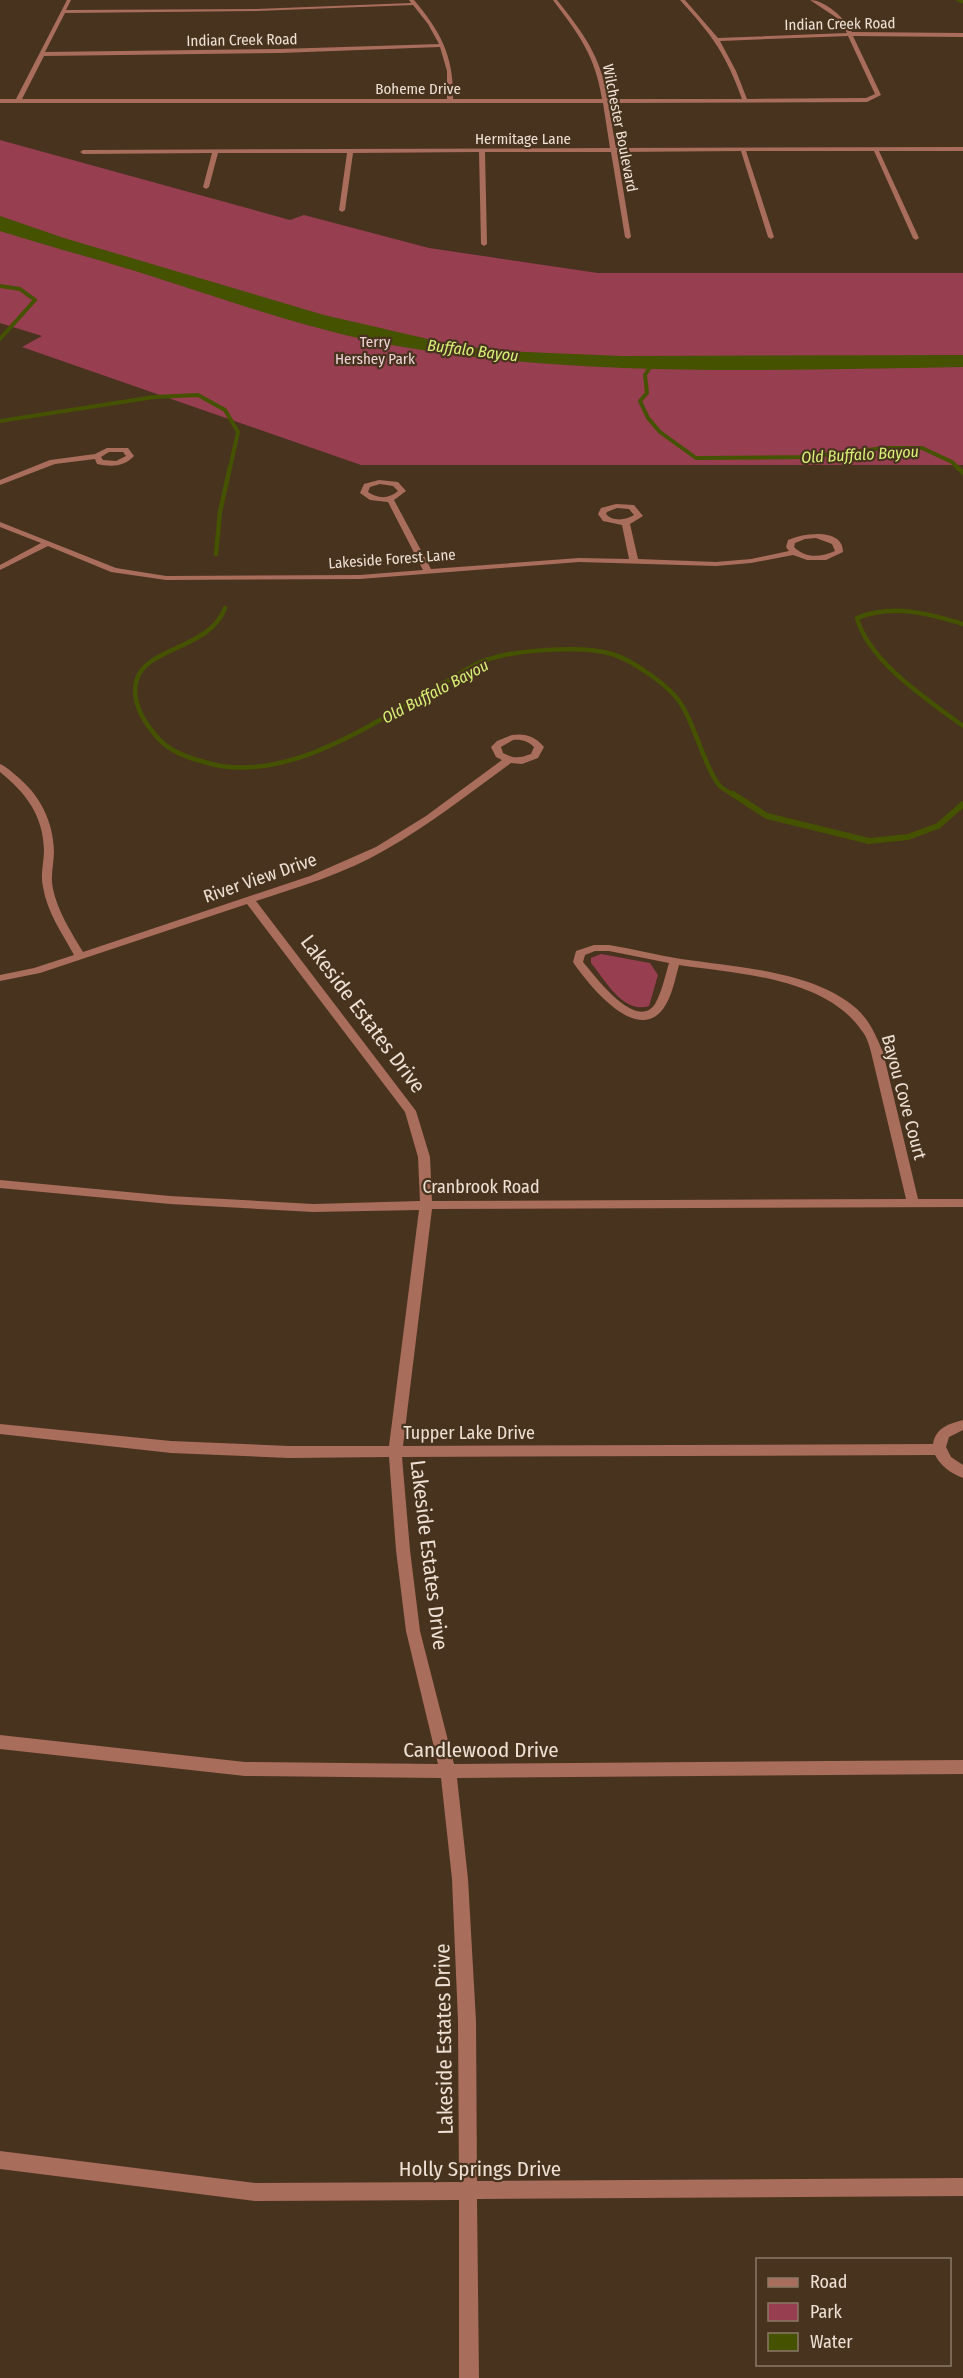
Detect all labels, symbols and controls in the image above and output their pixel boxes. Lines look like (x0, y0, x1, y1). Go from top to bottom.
street label: Indian Creek Road (784, 14, 896, 34)
street label: Indian Creek Road (186, 30, 298, 50)
street label: Wilchester Boulevard (599, 63, 641, 193)
street label: Boheme Drive (375, 80, 461, 98)
street label: Hermitage Lane (475, 130, 571, 148)
park label: Terry Hershey Park (335, 333, 415, 368)
water label: Buffalo Bayou (426, 335, 520, 366)
water label: Old Buffalo Bayou (801, 442, 919, 467)
street label: Lakeside Forest Lane (328, 546, 456, 572)
water label: Old Buffalo Bayou (379, 655, 492, 727)
street label: River View Drive (200, 848, 320, 908)
street label: Lakeside Estates Drive (295, 930, 431, 1098)
street label: Bayou Cove Court (877, 1032, 931, 1162)
street label: Cranbrook Road (422, 1176, 540, 1198)
street label: Tupper Lake Drive (403, 1422, 535, 1444)
street label: Lakeside Estates Drive (404, 1459, 454, 1651)
street label: Candlewood Drive (403, 1737, 559, 1763)
street label: Lakeside Estates Drive (429, 1943, 459, 2135)
street label: Holly Springs Drive (399, 2156, 561, 2182)
legend (756, 2258, 951, 2366)
text: Road (810, 2271, 847, 2293)
text: Park (810, 2301, 843, 2323)
text: Water (810, 2331, 853, 2353)

